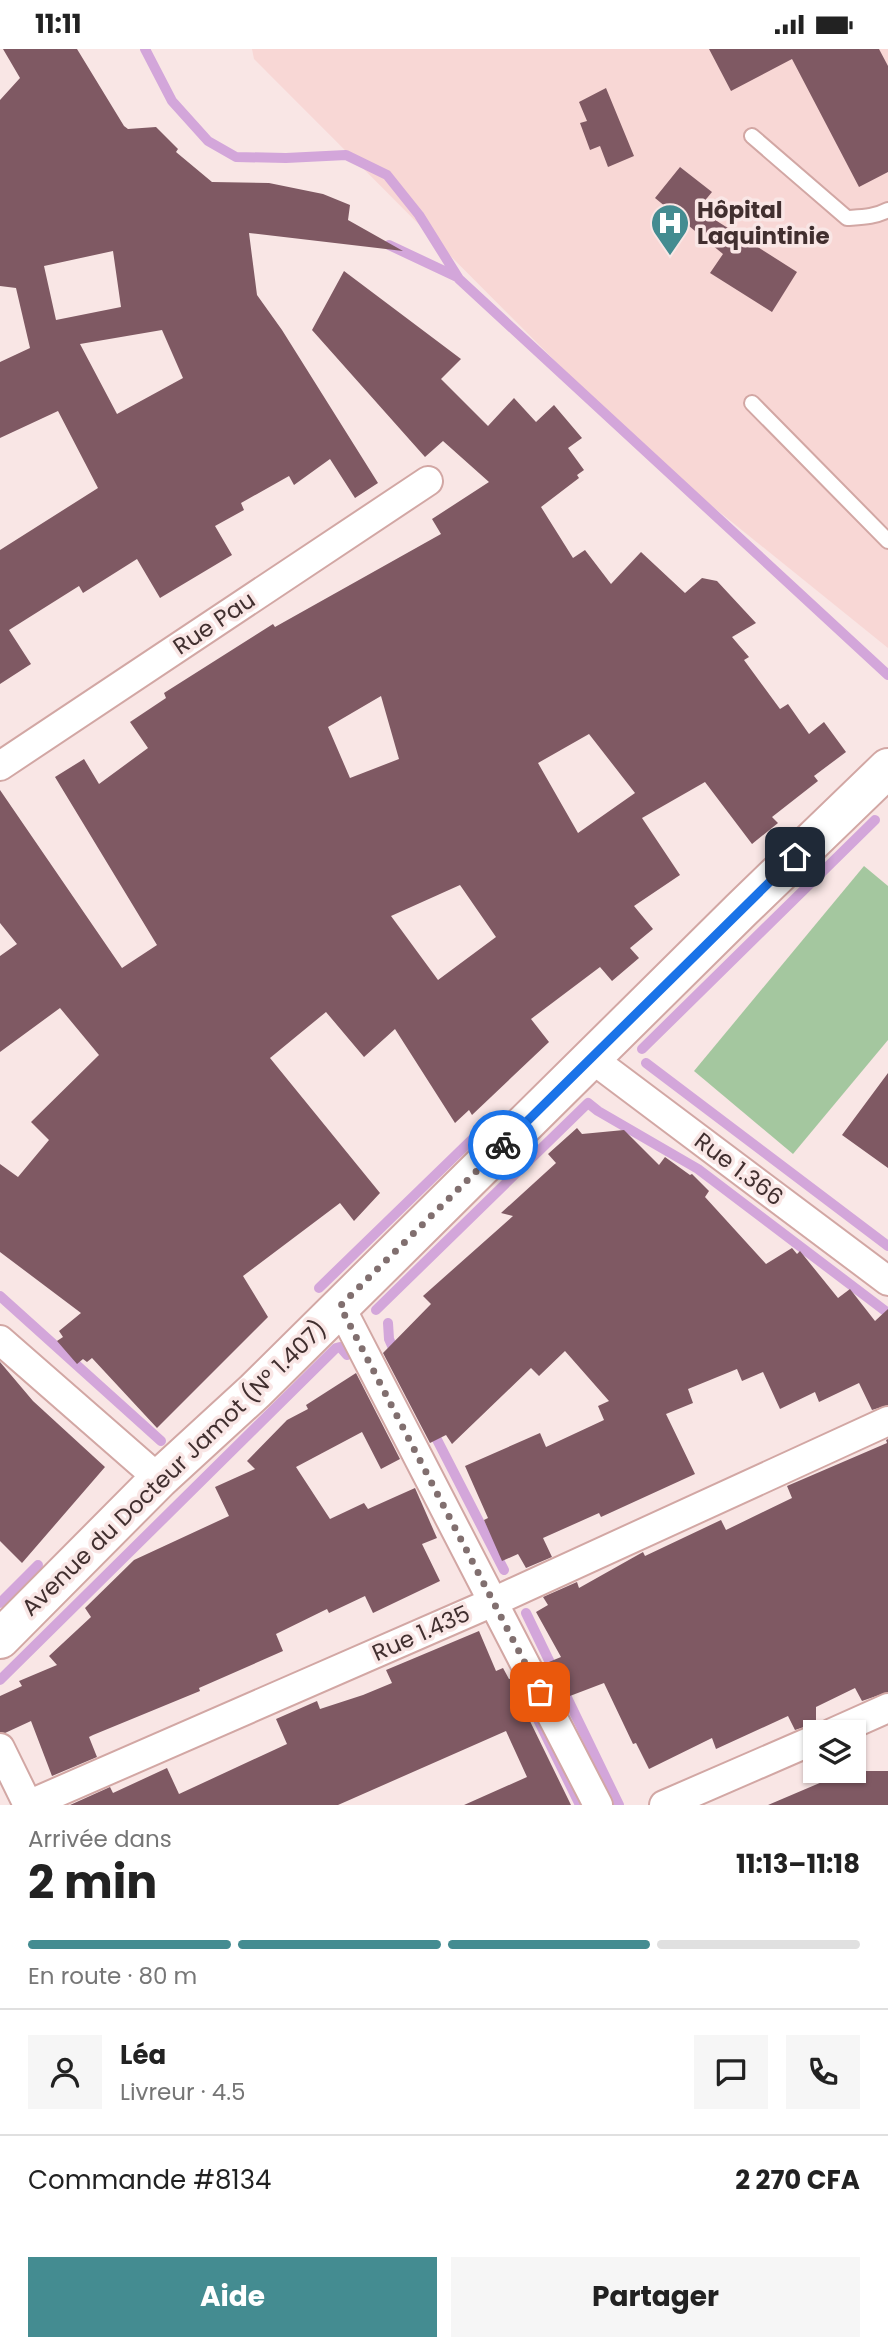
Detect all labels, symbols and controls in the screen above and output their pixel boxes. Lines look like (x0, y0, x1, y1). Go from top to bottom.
text: 11:11 (35, 6, 82, 42)
place label: Hôpital Laquintinie (697, 194, 830, 252)
hospital icon: Hôpital Laquintinie (649, 202, 691, 257)
street label: Rue Pau (167, 584, 261, 662)
pin (765, 827, 825, 887)
icon: home (776, 838, 814, 876)
courier (468, 1110, 538, 1180)
street label: Rue 1.366 (688, 1125, 790, 1213)
icon: bike (484, 1126, 522, 1164)
street label: Avenue du Docteur Jamot (N° 1.407) (14, 1313, 334, 1623)
street label: Rue 1.435 (367, 1597, 475, 1669)
pin (510, 1662, 570, 1722)
icon: bag (521, 1673, 559, 1711)
map controls (803, 1720, 866, 1783)
button: layers (803, 1720, 866, 1783)
text: Arrivée dans (28, 1823, 172, 1855)
text: 11:13–11:18 (736, 1846, 860, 1882)
text: 2 min (28, 1850, 157, 1914)
text: En route · 80 m (28, 1960, 197, 1992)
button: person (28, 2035, 102, 2109)
button: chat (694, 2035, 768, 2109)
button: phone (786, 2035, 860, 2109)
text: Léa (120, 2037, 166, 2073)
text: Livreur · 4.5 (120, 2076, 246, 2108)
text: Commande #8134 (28, 2162, 271, 2198)
text: 2 270 CFA (735, 2162, 860, 2198)
button: Aide (28, 2257, 437, 2337)
button: Partager (451, 2257, 860, 2337)

